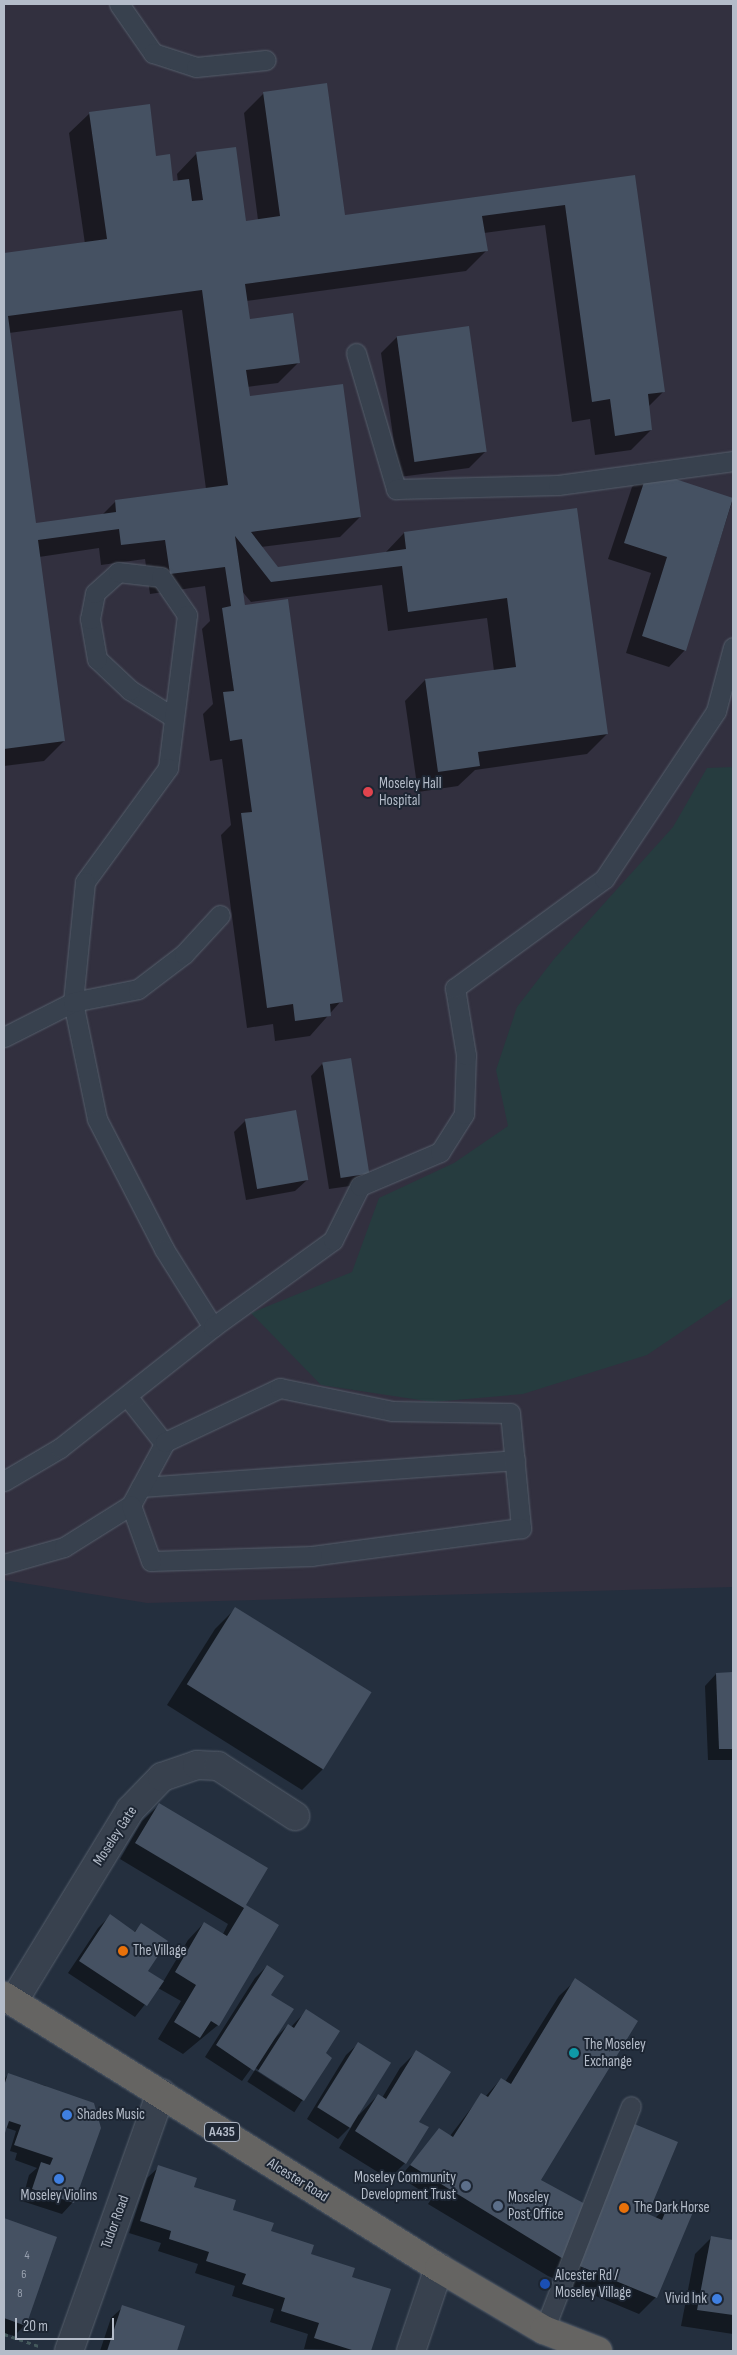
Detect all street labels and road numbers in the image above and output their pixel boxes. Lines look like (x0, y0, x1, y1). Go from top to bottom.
street label: Moseley Gate (89, 1803, 141, 1869)
road number: A435 (203, 2120, 241, 2144)
street label: Alcester Road (264, 2154, 332, 2206)
street label: Tudor Road (97, 2193, 133, 2251)

